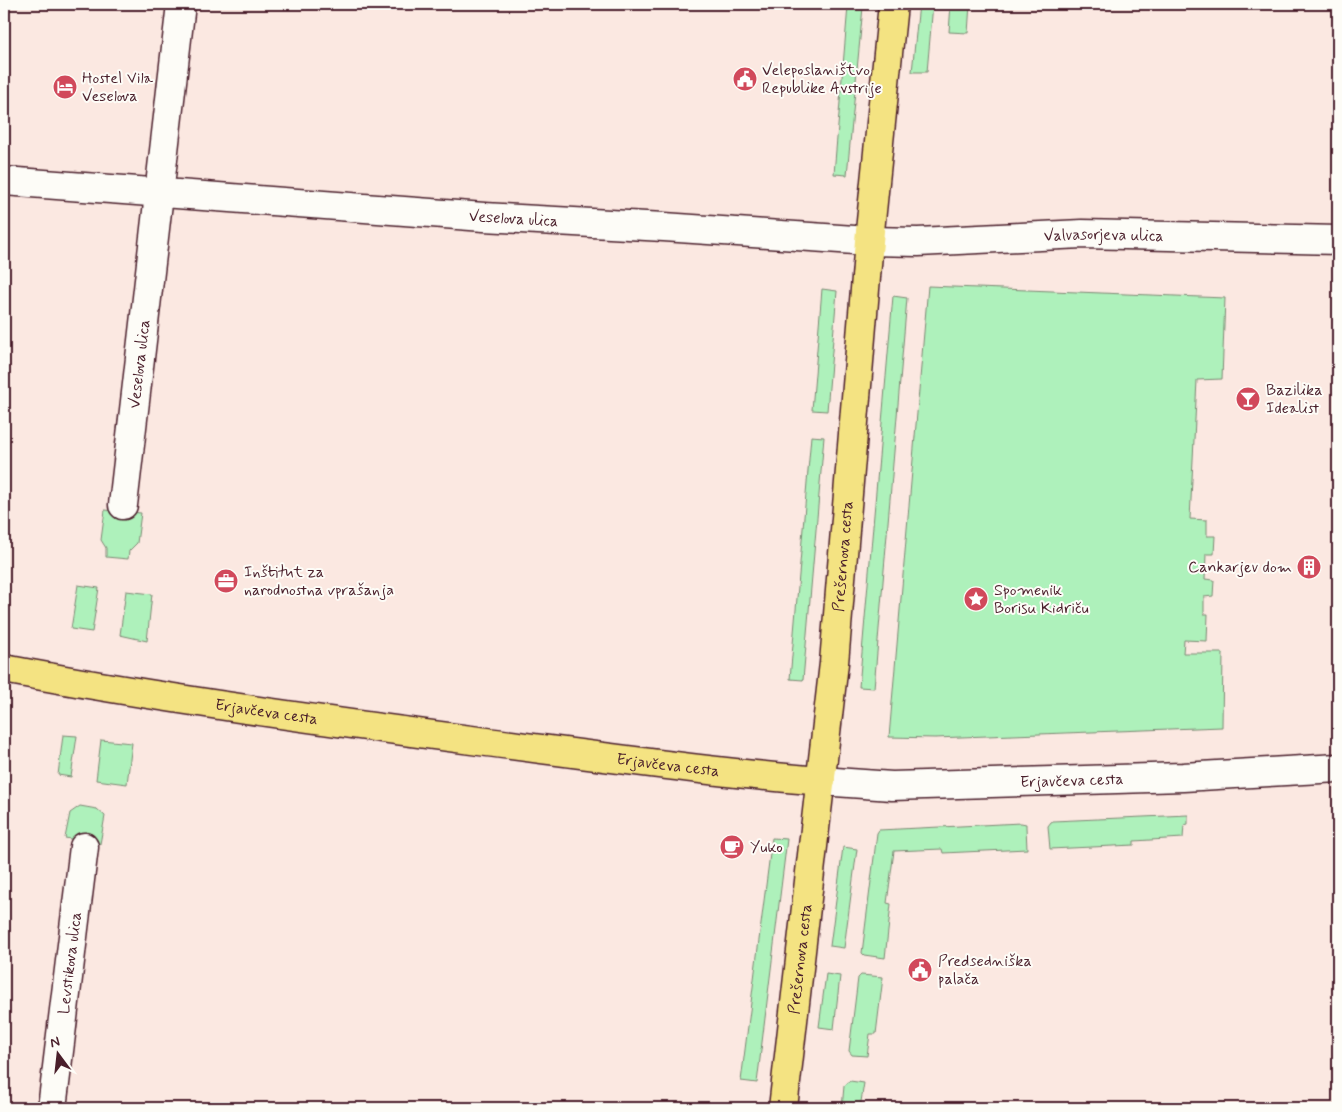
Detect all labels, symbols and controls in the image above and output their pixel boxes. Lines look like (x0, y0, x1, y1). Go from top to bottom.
place label: Veleposlaništvo Republike Avstrije (762, 60, 882, 99)
public building icon: Veleposlaništvo Republike Avstrije (732, 66, 758, 92)
place label: Hostel Vila Veselova (82, 68, 154, 107)
hotel icon: Hostel Vila Veselova (52, 74, 78, 100)
street label: Veselova ulica (468, 205, 559, 232)
street label: Valvasorjeva ulica (1043, 223, 1164, 246)
street label: Veselova ulica (124, 318, 155, 410)
place label: Bazilika Idealist (1266, 380, 1323, 419)
bar icon: Bazilika Idealist (1235, 386, 1261, 412)
street label: Prešernova cesta (828, 500, 858, 613)
building icon: Cankarjev dom (1296, 554, 1322, 580)
place label: Cankarjev dom (1188, 557, 1292, 578)
place label: Inštitut za narodnostna vprašanja (244, 562, 394, 601)
office icon: Inštitut za narodnostna vprašanja (213, 568, 239, 594)
place label: Spomenik Borisu Kidriču (994, 580, 1089, 619)
place icon: Spomenik Borisu Kidriču (963, 586, 989, 612)
street label: Erjavčeva cesta (214, 694, 319, 730)
street label: Erjavčeva cesta (615, 748, 721, 782)
street label: Erjavčeva cesta (1020, 768, 1124, 793)
cafe icon: Yuko (719, 834, 745, 860)
place label: Yuko (750, 837, 783, 858)
street label: Prešernova cesta (783, 903, 817, 1015)
street label: Levstikova ulica (53, 911, 86, 1016)
place label: Predsedniška palača (938, 951, 1032, 990)
public building icon: Predsedniška palača (907, 957, 933, 983)
north arrow (32, 1030, 82, 1080)
text: N (48, 1033, 62, 1052)

